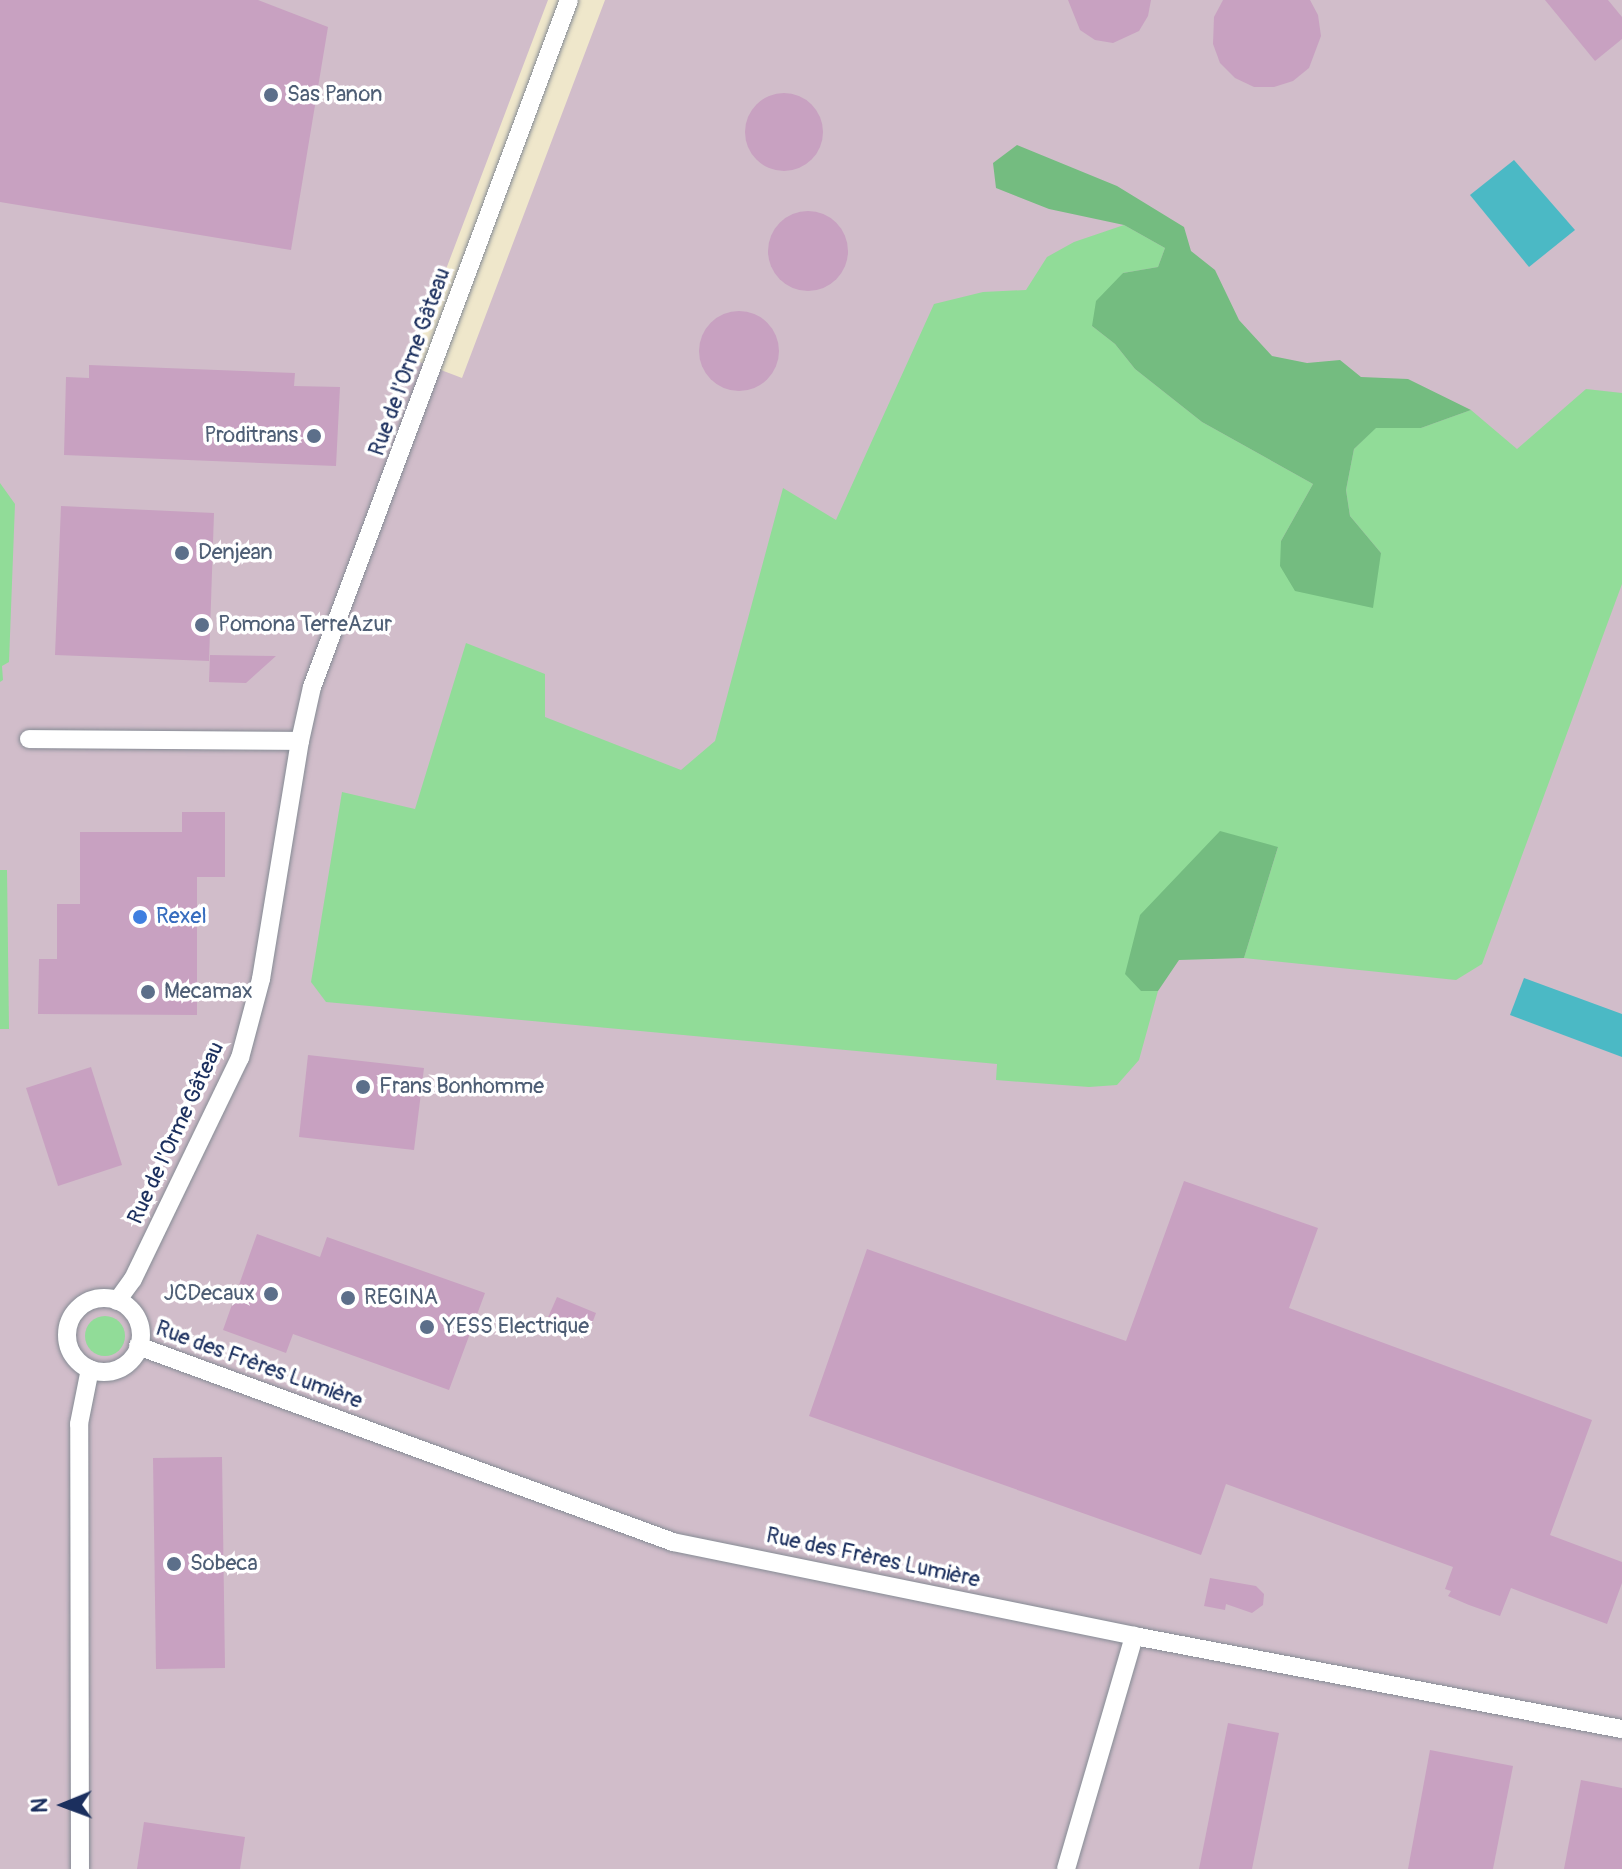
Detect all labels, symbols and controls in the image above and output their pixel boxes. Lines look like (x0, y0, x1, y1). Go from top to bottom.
place label: Sas Panon (287, 82, 382, 108)
marker: Sas Panon (262, 86, 280, 104)
street label: Rue de l'Orme Gâteau (364, 264, 456, 460)
place label: Proditrans (204, 423, 298, 449)
marker: Proditrans (305, 427, 323, 445)
place label: Denjean (198, 540, 273, 566)
marker: Denjean (173, 544, 191, 562)
place label: Pomona TerreAzur (218, 612, 392, 638)
marker: Pomona TerreAzur (193, 616, 211, 634)
place label: Rexel (156, 904, 207, 930)
marker: Rexel (131, 908, 149, 926)
place label: Mecamax (164, 979, 253, 1005)
marker: Mecamax (139, 983, 157, 1001)
street label: Rue de l'Orme Gâteau (122, 1038, 230, 1228)
place label: Frans Bonhomme (379, 1074, 544, 1100)
marker: Frans Bonhomme (354, 1078, 372, 1096)
place label: JCDecaux (164, 1281, 255, 1307)
marker: JCDecaux (262, 1285, 280, 1303)
place label: REGINA (364, 1285, 438, 1311)
marker: REGINA (339, 1289, 357, 1307)
place label: YESS Electrique (443, 1314, 589, 1340)
street label: Rue des Frères Lumière (152, 1315, 366, 1415)
marker: YESS Electrique (418, 1318, 436, 1336)
street label: Rue des Frères Lumière (764, 1522, 982, 1594)
place label: Sobeca (190, 1551, 258, 1577)
marker: Sobeca (165, 1555, 183, 1573)
north arrow (24, 1765, 104, 1845)
text: N (26, 1798, 54, 1813)

